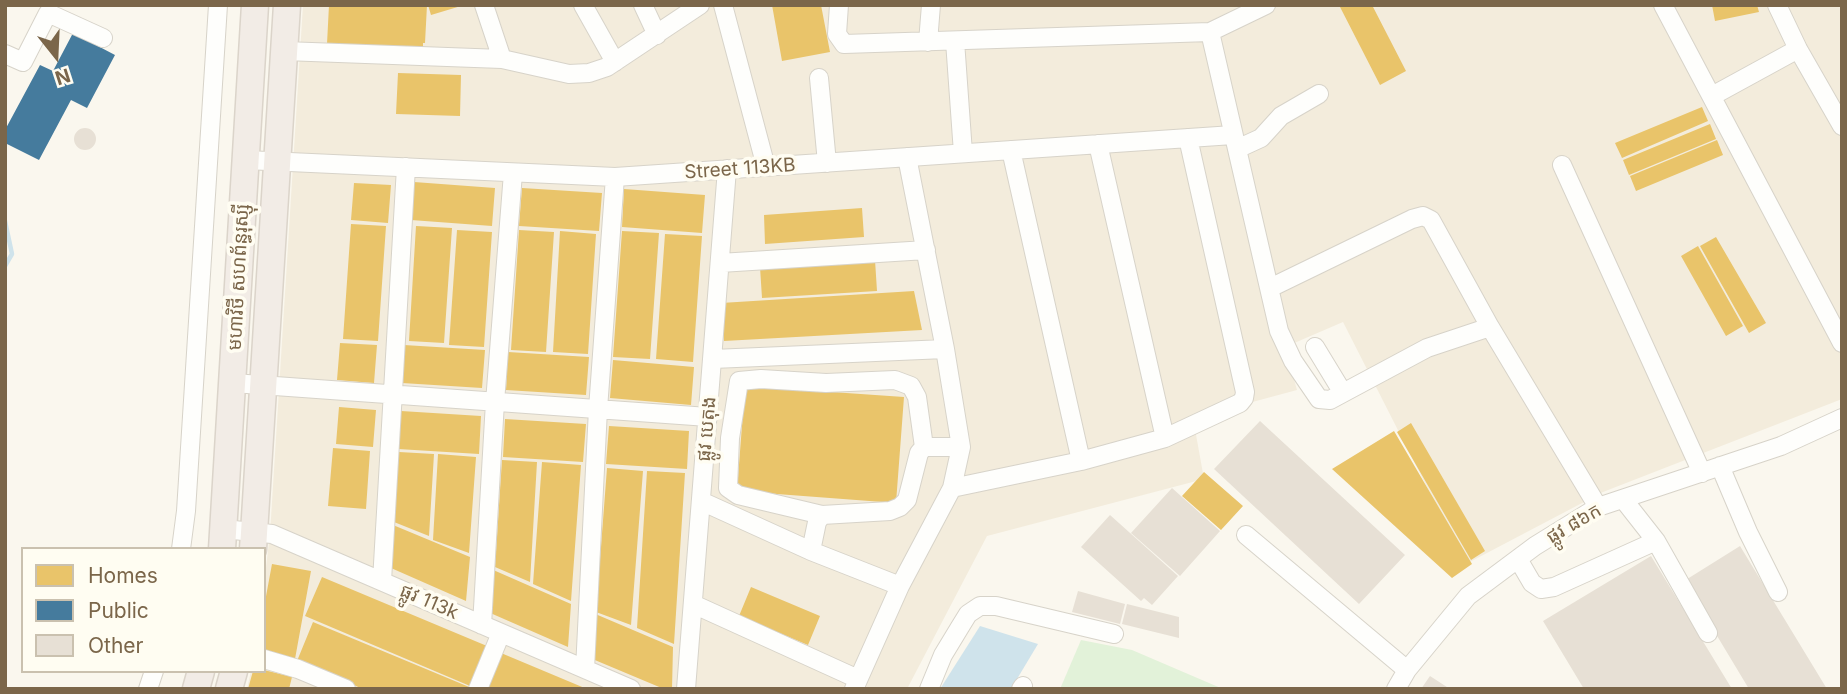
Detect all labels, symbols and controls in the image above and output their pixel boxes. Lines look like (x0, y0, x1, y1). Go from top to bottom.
north arrow (21, 21, 91, 91)
text: N (52, 63, 73, 90)
street label: Street 113KB (684, 154, 796, 184)
street label: មហាវិថី សហព័ន្ធរុស្ស៊ី (224, 203, 254, 351)
street label: ផ្លូវ បេតុង (693, 395, 721, 463)
street label: ផ្លូវ ៨៦ក (1542, 499, 1606, 549)
legend (21, 547, 266, 673)
text: Homes (88, 563, 158, 588)
street label: ផ្លូវ 113k (396, 580, 462, 624)
text: Public (88, 598, 149, 623)
text: Other (88, 633, 144, 658)

